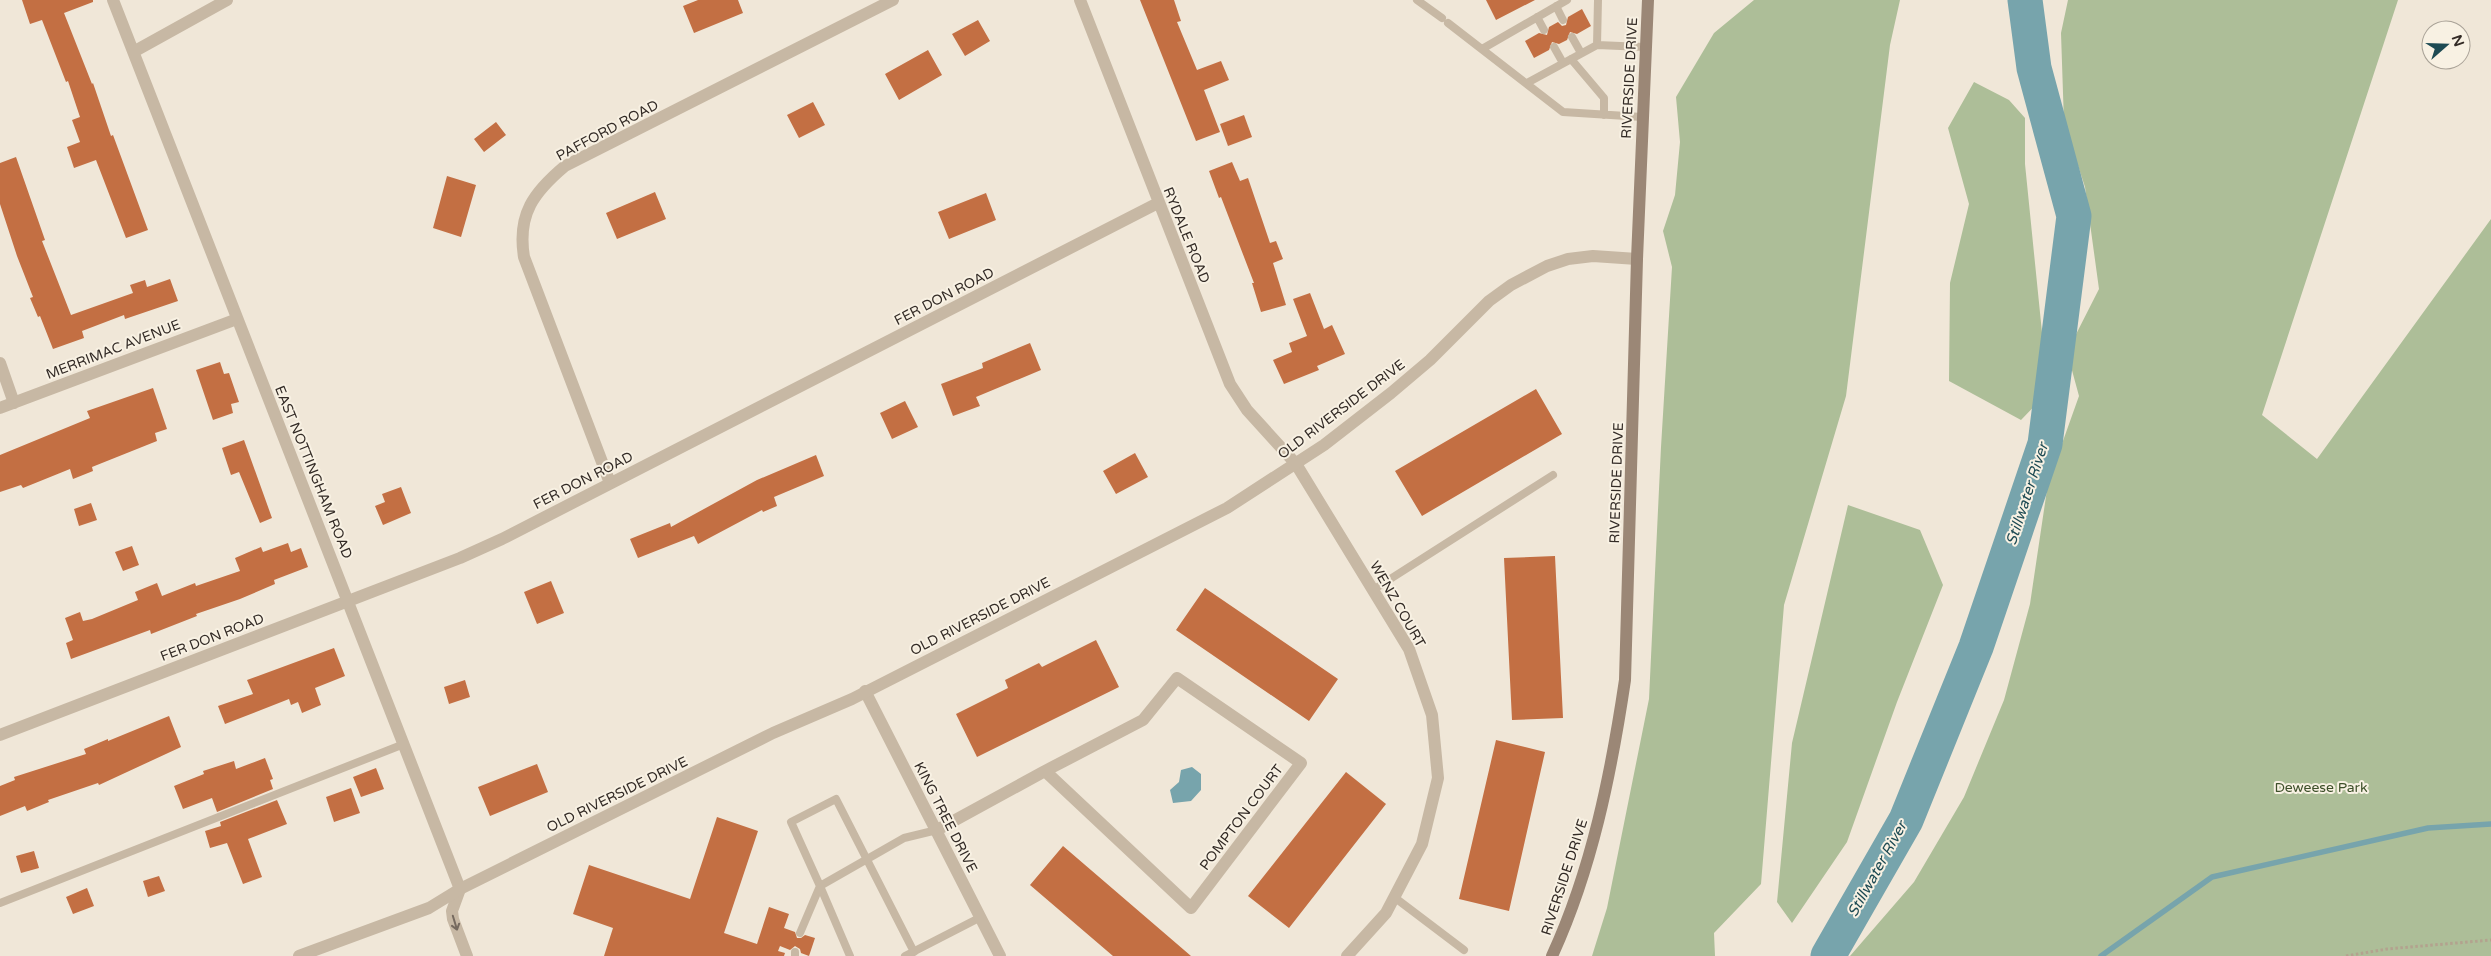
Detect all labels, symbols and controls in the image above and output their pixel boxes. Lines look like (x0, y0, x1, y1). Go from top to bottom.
street label: RIVERSIDE DRIVE (1618, 17, 1641, 139)
north arrow (2421, 20, 2471, 70)
text: N (2448, 33, 2468, 49)
street label: PAFFORD ROAD (553, 96, 661, 165)
street label: RYDALE ROAD (1159, 185, 1214, 286)
street label: FER DON ROAD (891, 264, 997, 329)
street label: MERRIMAC AVENUE (43, 316, 183, 383)
street label: OLD RIVERSIDE DRIVE (1274, 356, 1408, 463)
street label: EAST NOTTINGHAM ROAD (271, 383, 356, 561)
street label: RIVERSIDE DRIVE (1606, 422, 1627, 544)
water label: Stillwater River (2002, 439, 2053, 547)
street label: FER DON ROAD (530, 448, 636, 513)
street label: WENZ COURT (1366, 558, 1429, 651)
street label: OLD RIVERSIDE DRIVE (907, 574, 1053, 659)
street label: FER DON ROAD (158, 610, 267, 665)
street label: OLD RIVERSIDE DRIVE (544, 753, 691, 836)
street label: KING TREE DRIVE (910, 759, 981, 875)
street label: POMPTON COURT (1196, 761, 1287, 874)
park label: Deweese Park (2274, 779, 2368, 796)
water label: Stillwater River (1843, 816, 1912, 920)
street label: RIVERSIDE DRIVE (1538, 817, 1591, 938)
one-way arrow (451, 914, 461, 930)

